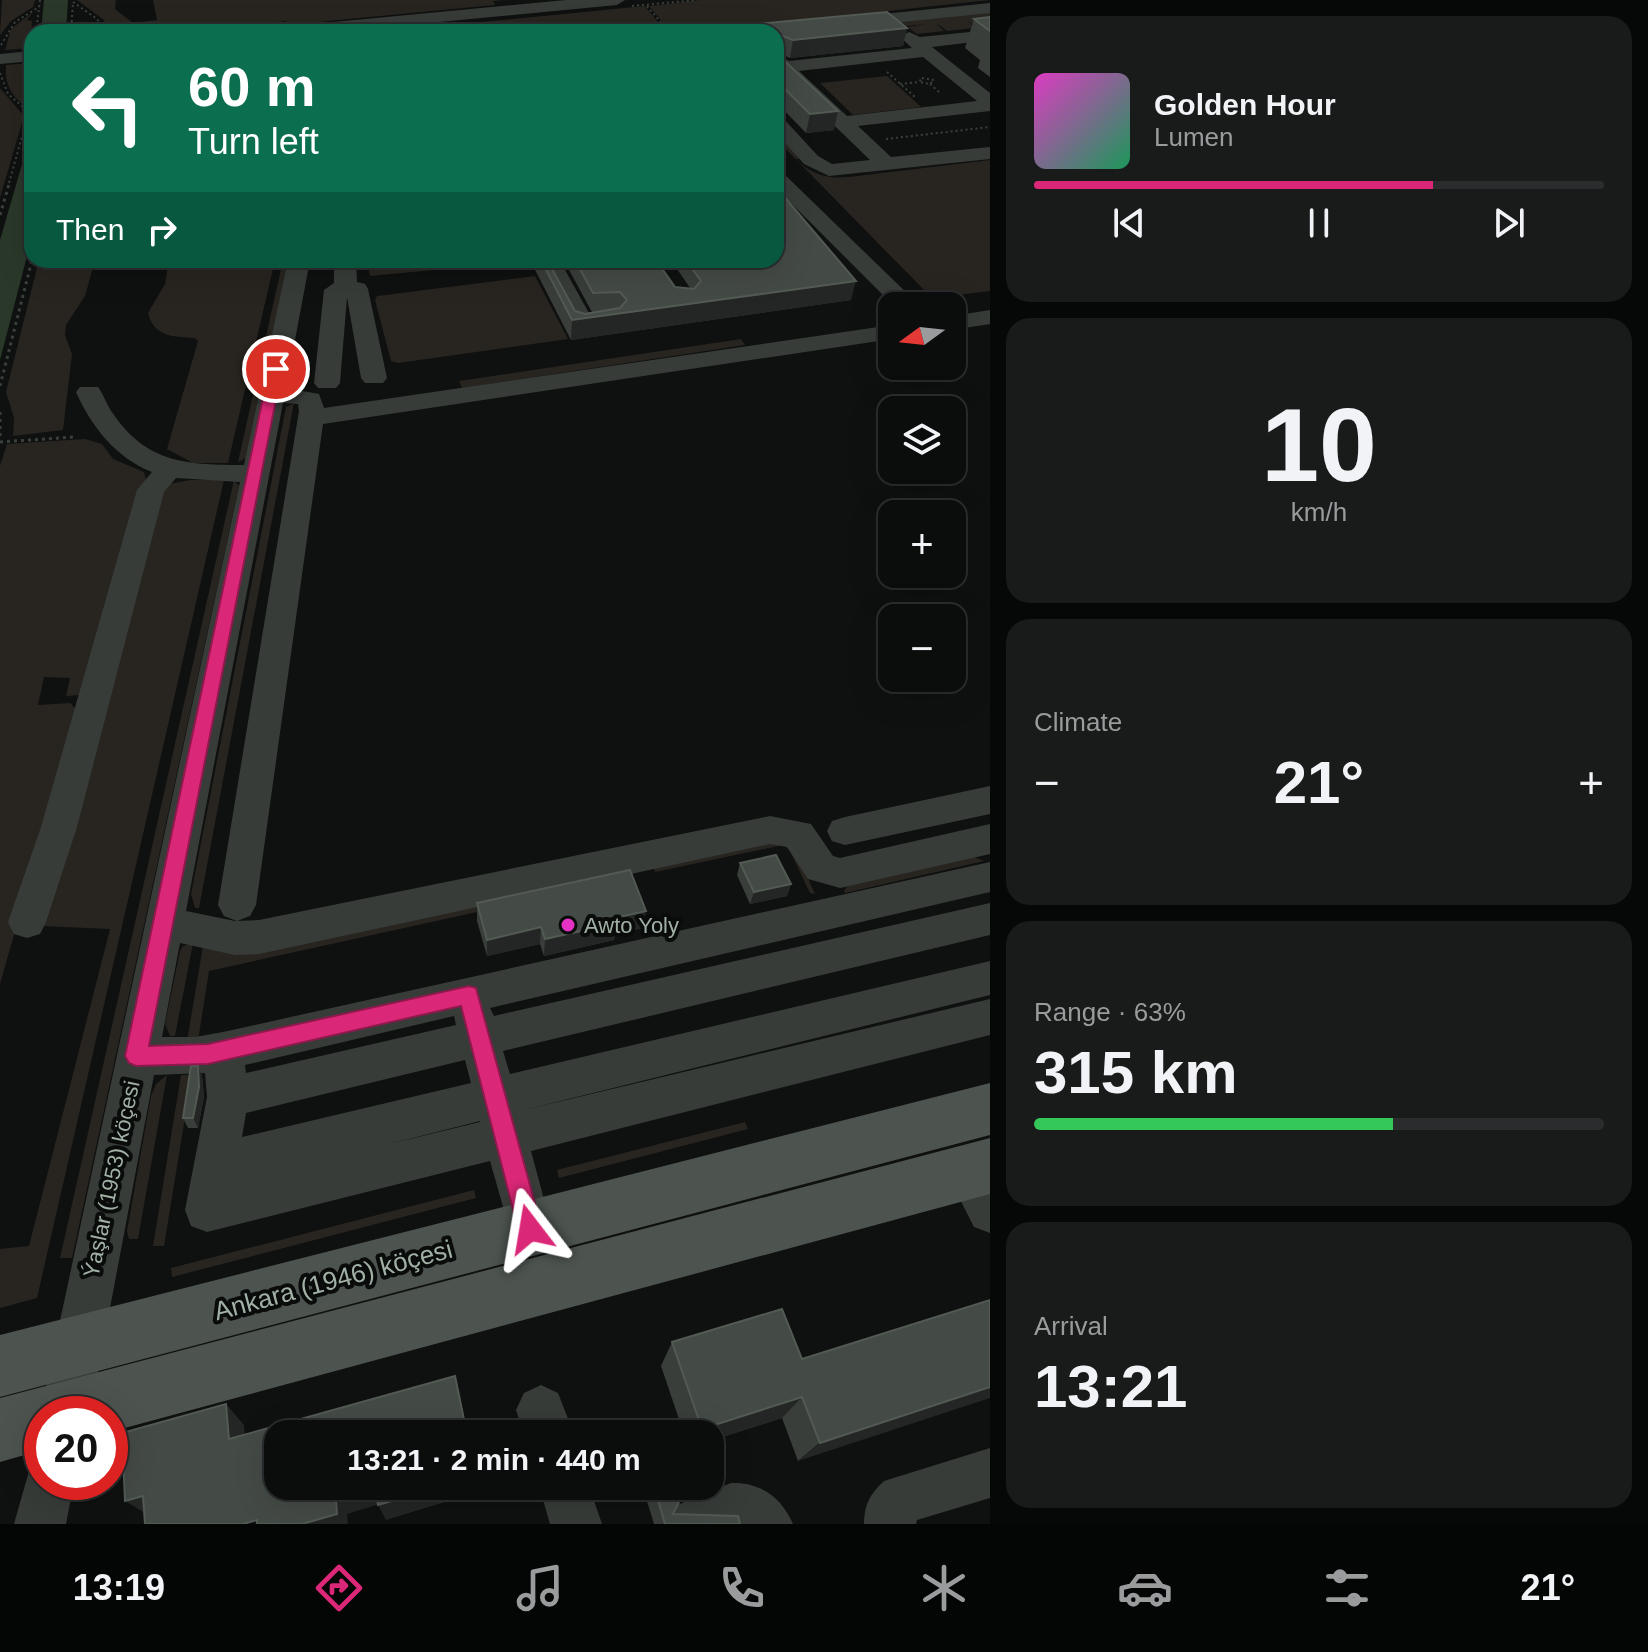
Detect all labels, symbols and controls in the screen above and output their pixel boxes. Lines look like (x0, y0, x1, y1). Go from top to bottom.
text: 60 m (188, 55, 316, 118)
icon: left (56, 56, 160, 160)
text: Golden Hour (1154, 88, 1336, 121)
text: Turn left (188, 121, 319, 162)
text: Lumen (1154, 122, 1234, 152)
icon: previous (1107, 201, 1151, 245)
icon: pause (1297, 201, 1341, 245)
icon: next (1487, 201, 1531, 245)
icon: right (140, 208, 184, 252)
text: Then (56, 213, 124, 246)
north arrow (878, 292, 966, 380)
map controls (878, 292, 966, 692)
pin (242, 335, 310, 403)
icon: arrive (254, 347, 298, 391)
text: 10 (1261, 387, 1377, 503)
button: layers (878, 396, 966, 484)
text: km/h (1291, 497, 1347, 527)
button: + (878, 500, 966, 588)
button: − (878, 604, 966, 692)
text: Climate (1034, 707, 1122, 737)
text: 21° (1274, 749, 1364, 816)
text: − (1034, 758, 1060, 807)
text: + (1578, 758, 1604, 807)
place label: Awto Yoly (584, 913, 679, 938)
marker: Awto Yoly (559, 916, 577, 934)
text: Range · 63% (1034, 997, 1186, 1027)
text: 315 km (1034, 1039, 1238, 1106)
street label: Ýaşlar (1953) köçesi (78, 1078, 145, 1280)
position arrow (488, 1187, 572, 1271)
street label: Ankara (1946) köçesi (210, 1234, 456, 1326)
text: Arrival (1034, 1311, 1108, 1341)
text: 13:21 (1034, 1353, 1187, 1420)
speed limit sign: 20 (24, 1396, 128, 1500)
text: 13:21 · 2 min · 440 m (347, 1443, 641, 1476)
icon: directions (311, 1560, 367, 1616)
icon: music (512, 1560, 568, 1616)
icon: phone (714, 1560, 770, 1616)
icon: climate (916, 1560, 972, 1616)
icon: car (1117, 1560, 1173, 1616)
icon: filters (1319, 1560, 1375, 1616)
text: 13:19 (73, 1567, 165, 1608)
text: 21° (1521, 1567, 1575, 1608)

